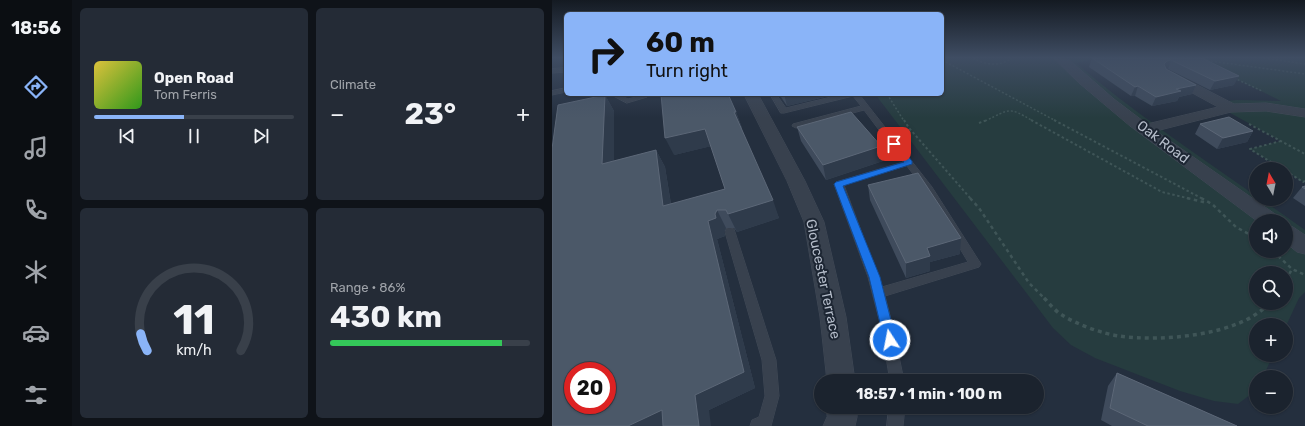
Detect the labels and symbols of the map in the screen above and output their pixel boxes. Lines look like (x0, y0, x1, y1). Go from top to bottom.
street label: Oak Road (1134, 117, 1192, 167)
pin (877, 127, 911, 161)
north arrow (1249, 162, 1293, 206)
street label: Gloucester Terrace (802, 218, 844, 341)
position arrow (869, 319, 911, 361)
speed limit sign: 20 (564, 362, 616, 414)

